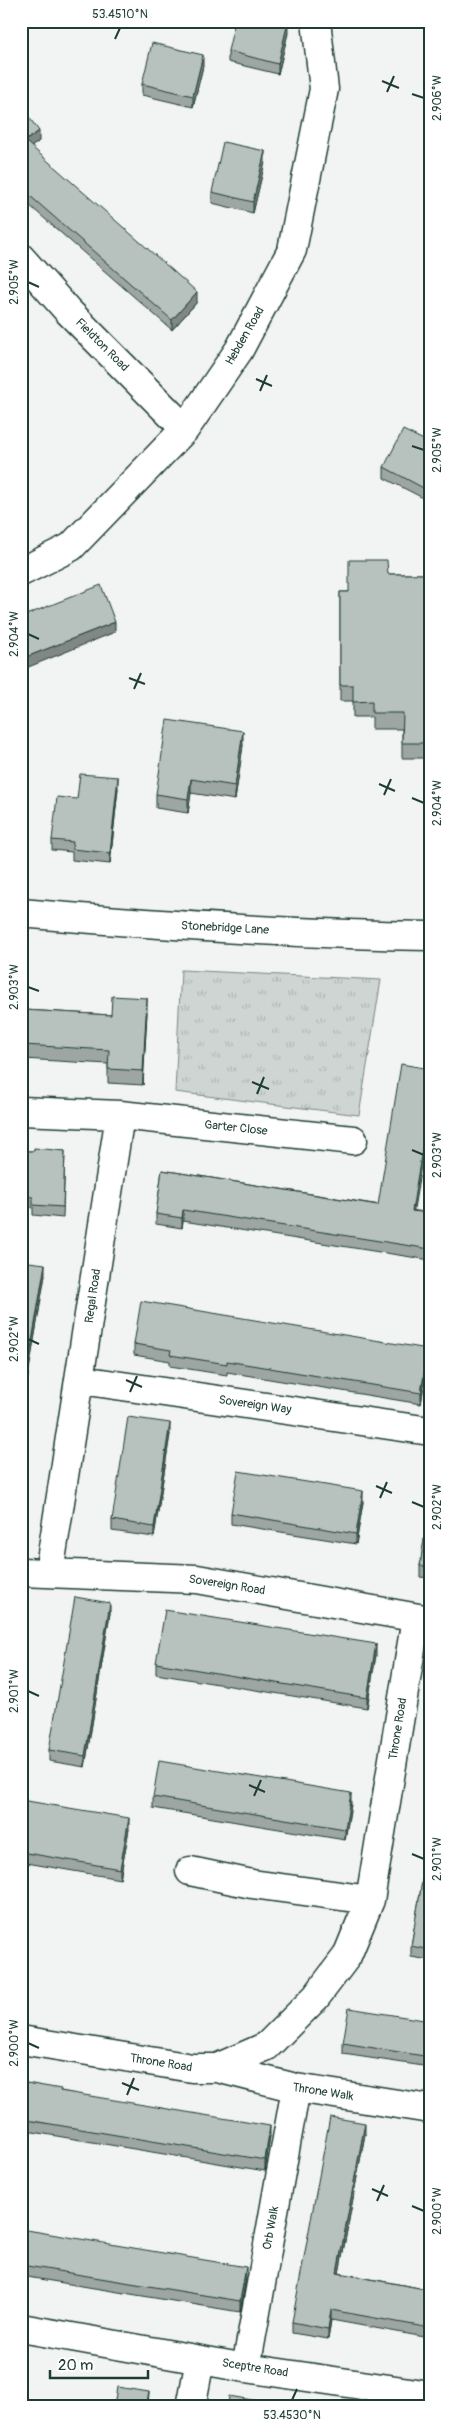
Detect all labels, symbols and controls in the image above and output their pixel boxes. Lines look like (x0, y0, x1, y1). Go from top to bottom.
text: 53.4510°N (92, 7, 148, 22)
text: 2.906°W (430, 75, 445, 121)
text: 2.905°W (7, 259, 22, 305)
street label: Hebden Road (222, 304, 268, 368)
street label: Fieldton Road (72, 315, 132, 375)
text: 2.905°W (430, 427, 445, 473)
text: 2.904°W (7, 611, 22, 657)
text: 2.904°W (430, 780, 445, 826)
street label: Stonebridge Lane (181, 918, 270, 938)
text: 2.903°W (7, 964, 22, 1010)
street label: Garter Close (204, 1117, 268, 1139)
text: 2.903°W (430, 1132, 445, 1178)
street label: Regal Road (82, 1268, 104, 1324)
text: 2.902°W (7, 1316, 22, 1362)
street label: Sovereign Way (218, 1392, 292, 1418)
text: 2.902°W (430, 1484, 445, 1530)
street label: Sovereign Road (188, 1572, 266, 1598)
text: 2.901°W (7, 1669, 22, 1713)
street label: Throne Road (386, 1697, 410, 1761)
text: 2.901°W (430, 1837, 445, 1881)
text: 2.900°W (7, 2019, 22, 2067)
street label: Throne Road (129, 2051, 193, 2075)
street label: Throne Walk (291, 2080, 355, 2104)
text: 2.900°W (430, 2187, 445, 2235)
street label: Orb Walk (260, 2205, 282, 2251)
scale bar (50, 2348, 148, 2380)
street label: Sceptre Road (221, 2355, 289, 2381)
text: 20 m (58, 2356, 93, 2375)
text: 53.4530°N (263, 2408, 321, 2423)

